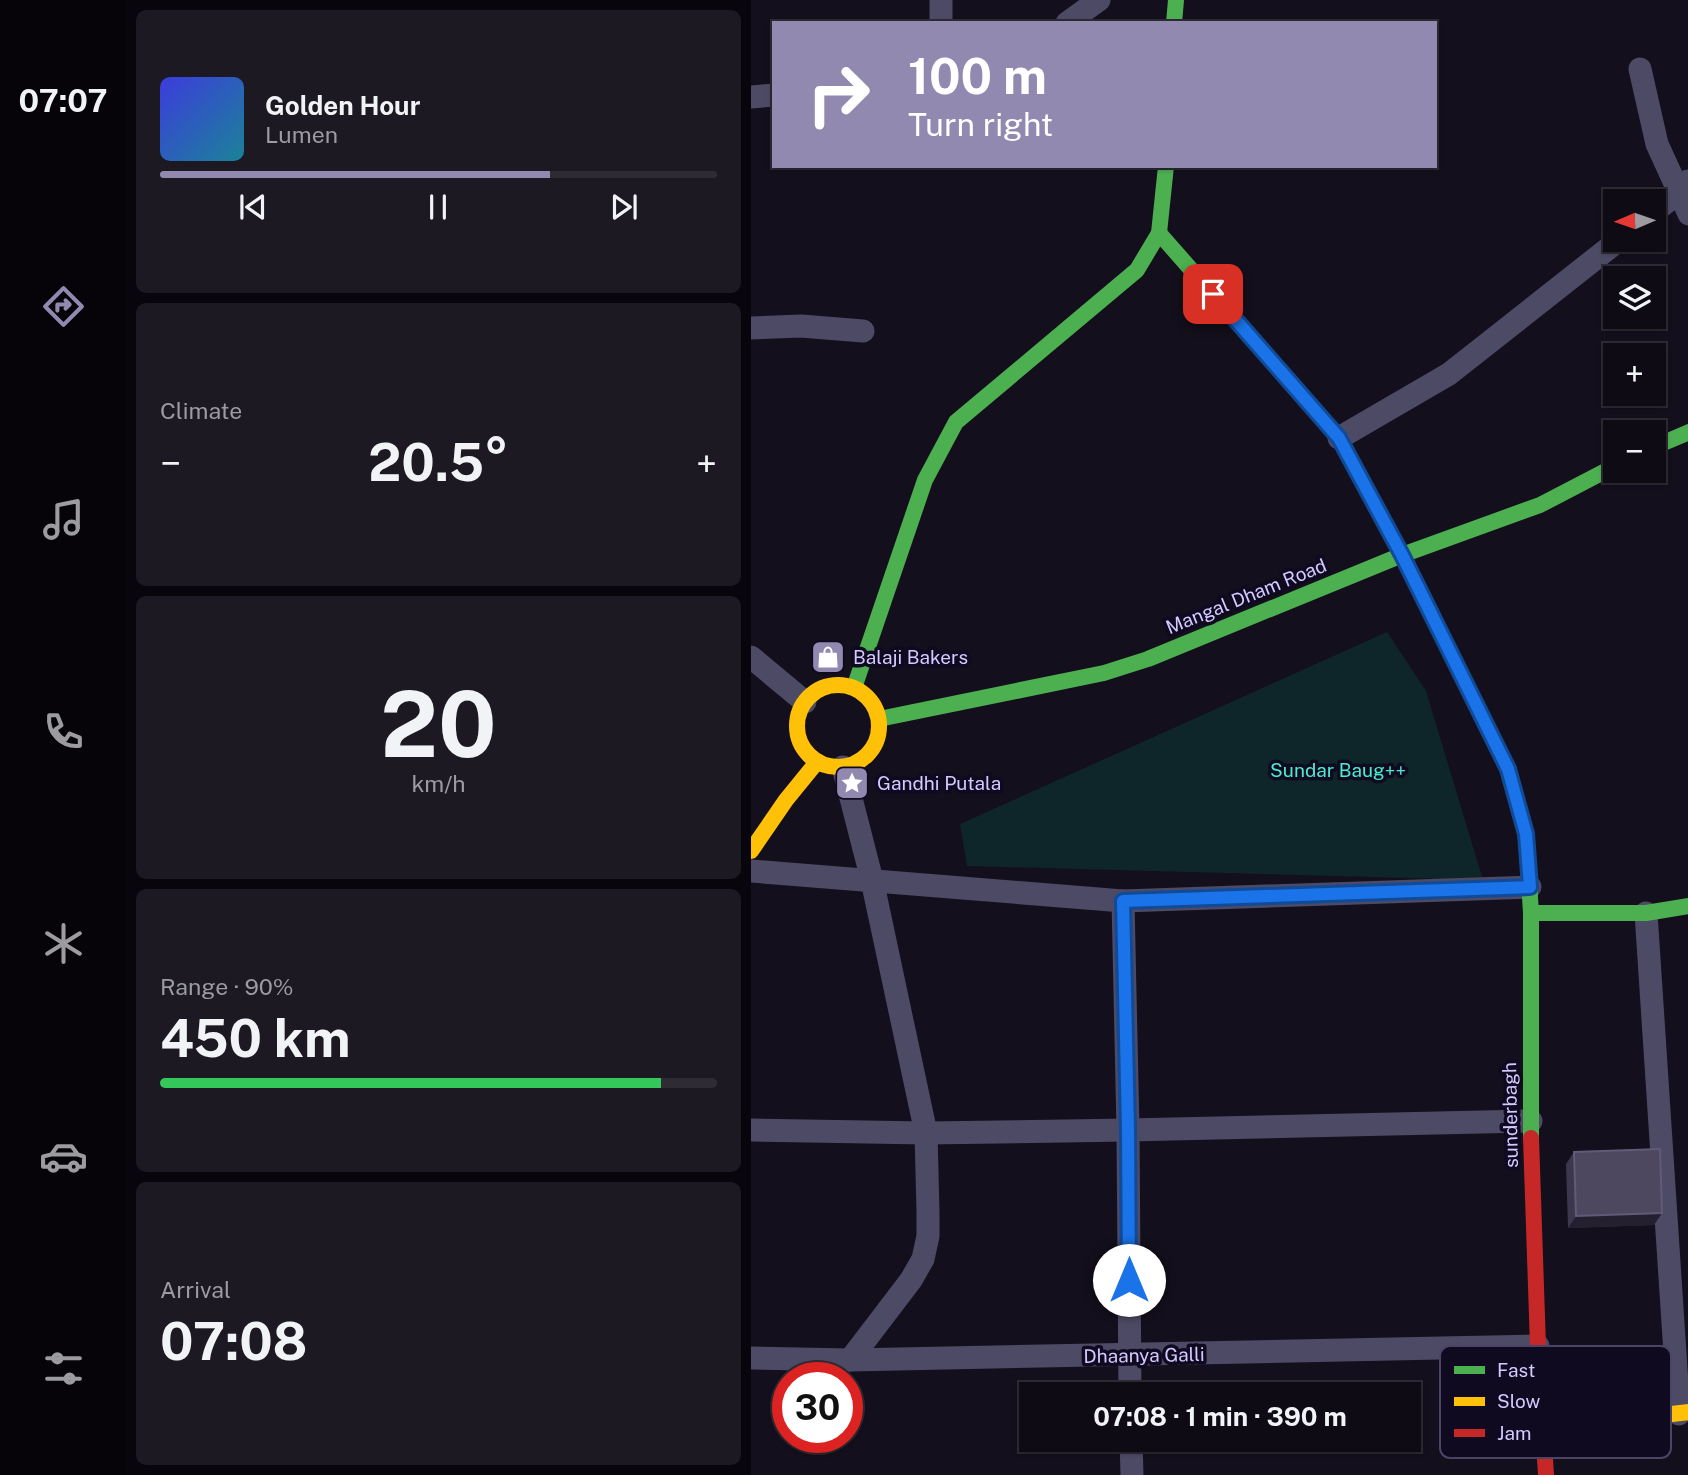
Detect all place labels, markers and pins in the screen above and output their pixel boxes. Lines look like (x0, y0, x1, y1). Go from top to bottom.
pin (1183, 264, 1243, 324)
shop icon: Balaji Bakers (809, 638, 847, 676)
place label: Balaji Bakers (853, 646, 968, 668)
place icon: Gandhi Putala (833, 764, 871, 802)
place label: Gandhi Putala (877, 772, 1001, 794)

